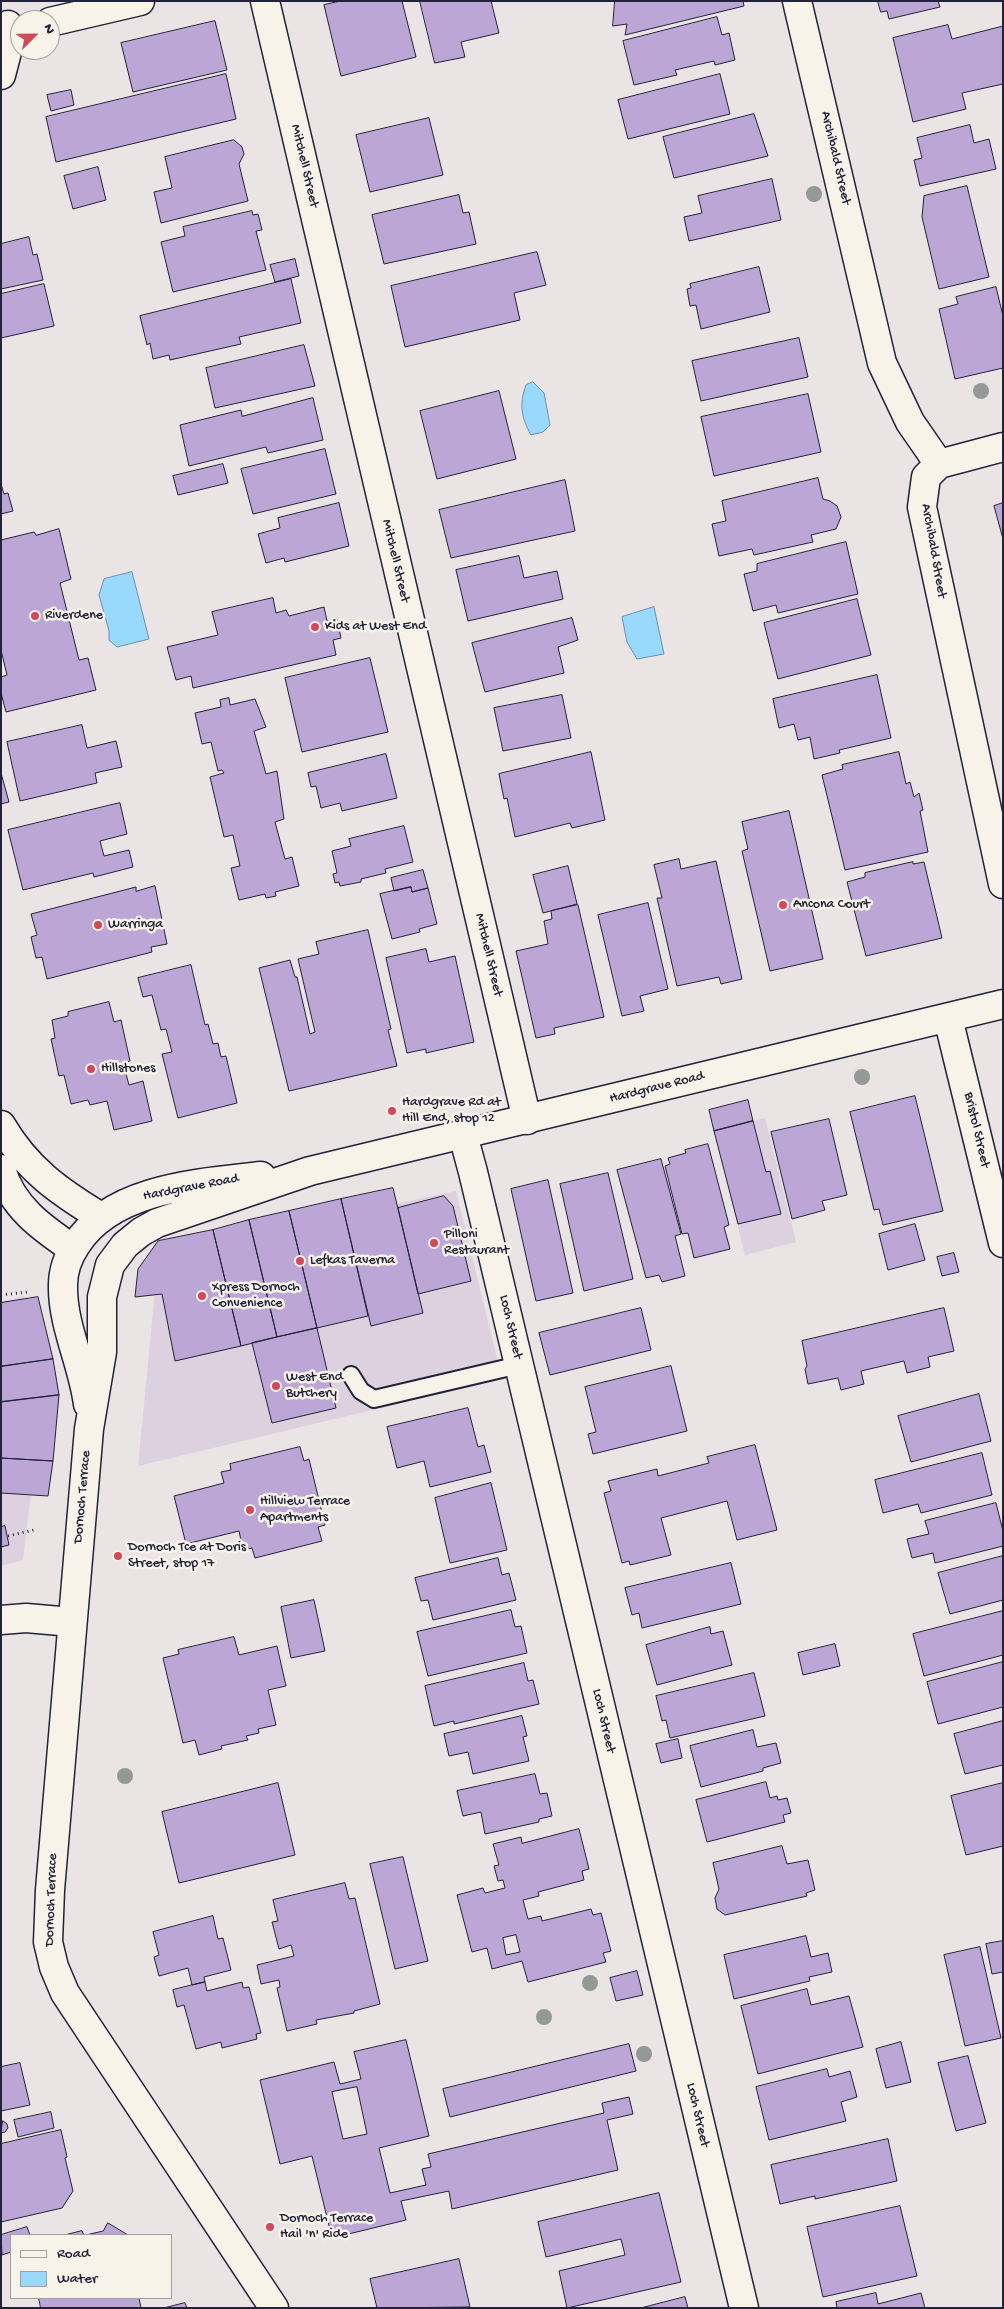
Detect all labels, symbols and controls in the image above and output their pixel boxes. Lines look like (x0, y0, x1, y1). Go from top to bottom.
north arrow (10, 10, 60, 60)
text: N (39, 22, 58, 37)
street label: Archibald Street (816, 110, 854, 206)
street label: Mitchell Street (286, 123, 322, 209)
street label: Archibald Street (916, 502, 950, 600)
street label: Mitchell Street (377, 518, 413, 604)
place label: Riverdene (45, 608, 103, 624)
marker: Riverdene (29, 610, 41, 622)
place label: Kids at West End (325, 619, 426, 635)
marker: Kids at West End (309, 621, 321, 633)
place label: Ancona Court (793, 897, 870, 913)
marker: Ancona Court (777, 899, 789, 911)
street label: Mitchell Street (470, 912, 506, 998)
place label: Warringa (108, 917, 163, 933)
marker: Warringa (92, 919, 104, 931)
place label: Hillstones (101, 1061, 155, 1077)
marker: Hillstones (85, 1063, 97, 1075)
street label: Hardgrave Road (608, 1068, 706, 1108)
street label: Bristol Street (959, 1091, 993, 1169)
place label: Hardgrave Rd at Hill End, stop 12 (402, 1095, 501, 1128)
marker: Hardgrave Rd at Hill End, stop 12 (386, 1105, 398, 1117)
street label: Hardgrave Road (142, 1171, 240, 1205)
place label: Pilloni Restaurant (444, 1227, 509, 1260)
marker: Pilloni Restaurant (428, 1237, 440, 1249)
place label: Lefkas Taverna (310, 1253, 395, 1269)
marker: Lefkas Taverna (294, 1255, 306, 1267)
place label: Xpress Dornoch Convenience (212, 1280, 300, 1312)
marker: Xpress Dornoch Convenience (196, 1290, 208, 1302)
street label: Loch Street (494, 1293, 526, 1361)
place label: West End Butchery (286, 1370, 343, 1402)
marker: West End Butchery (270, 1380, 282, 1392)
street label: Dornoch Terrace (71, 1450, 95, 1544)
place label: Hillview Terrace Apartments (260, 1494, 350, 1526)
marker: Hillview Terrace Apartments (244, 1504, 256, 1516)
place label: Dornoch Tce at Doris Street, stop 17 (128, 1540, 246, 1572)
marker: Dornoch Tce at Doris Street, stop 17 (112, 1550, 124, 1562)
street label: Loch Street (587, 1687, 619, 1755)
street label: Dornoch Terrace (42, 1853, 62, 1947)
street label: Loch Street (681, 2081, 713, 2149)
place label: Dornoch Terrace Hail 'n' Ride (280, 2211, 373, 2244)
marker: Dornoch Terrace Hail 'n' Ride (264, 2221, 276, 2233)
legend (10, 2234, 172, 2299)
text: Road (57, 2245, 90, 2263)
text: Water (57, 2270, 97, 2288)

